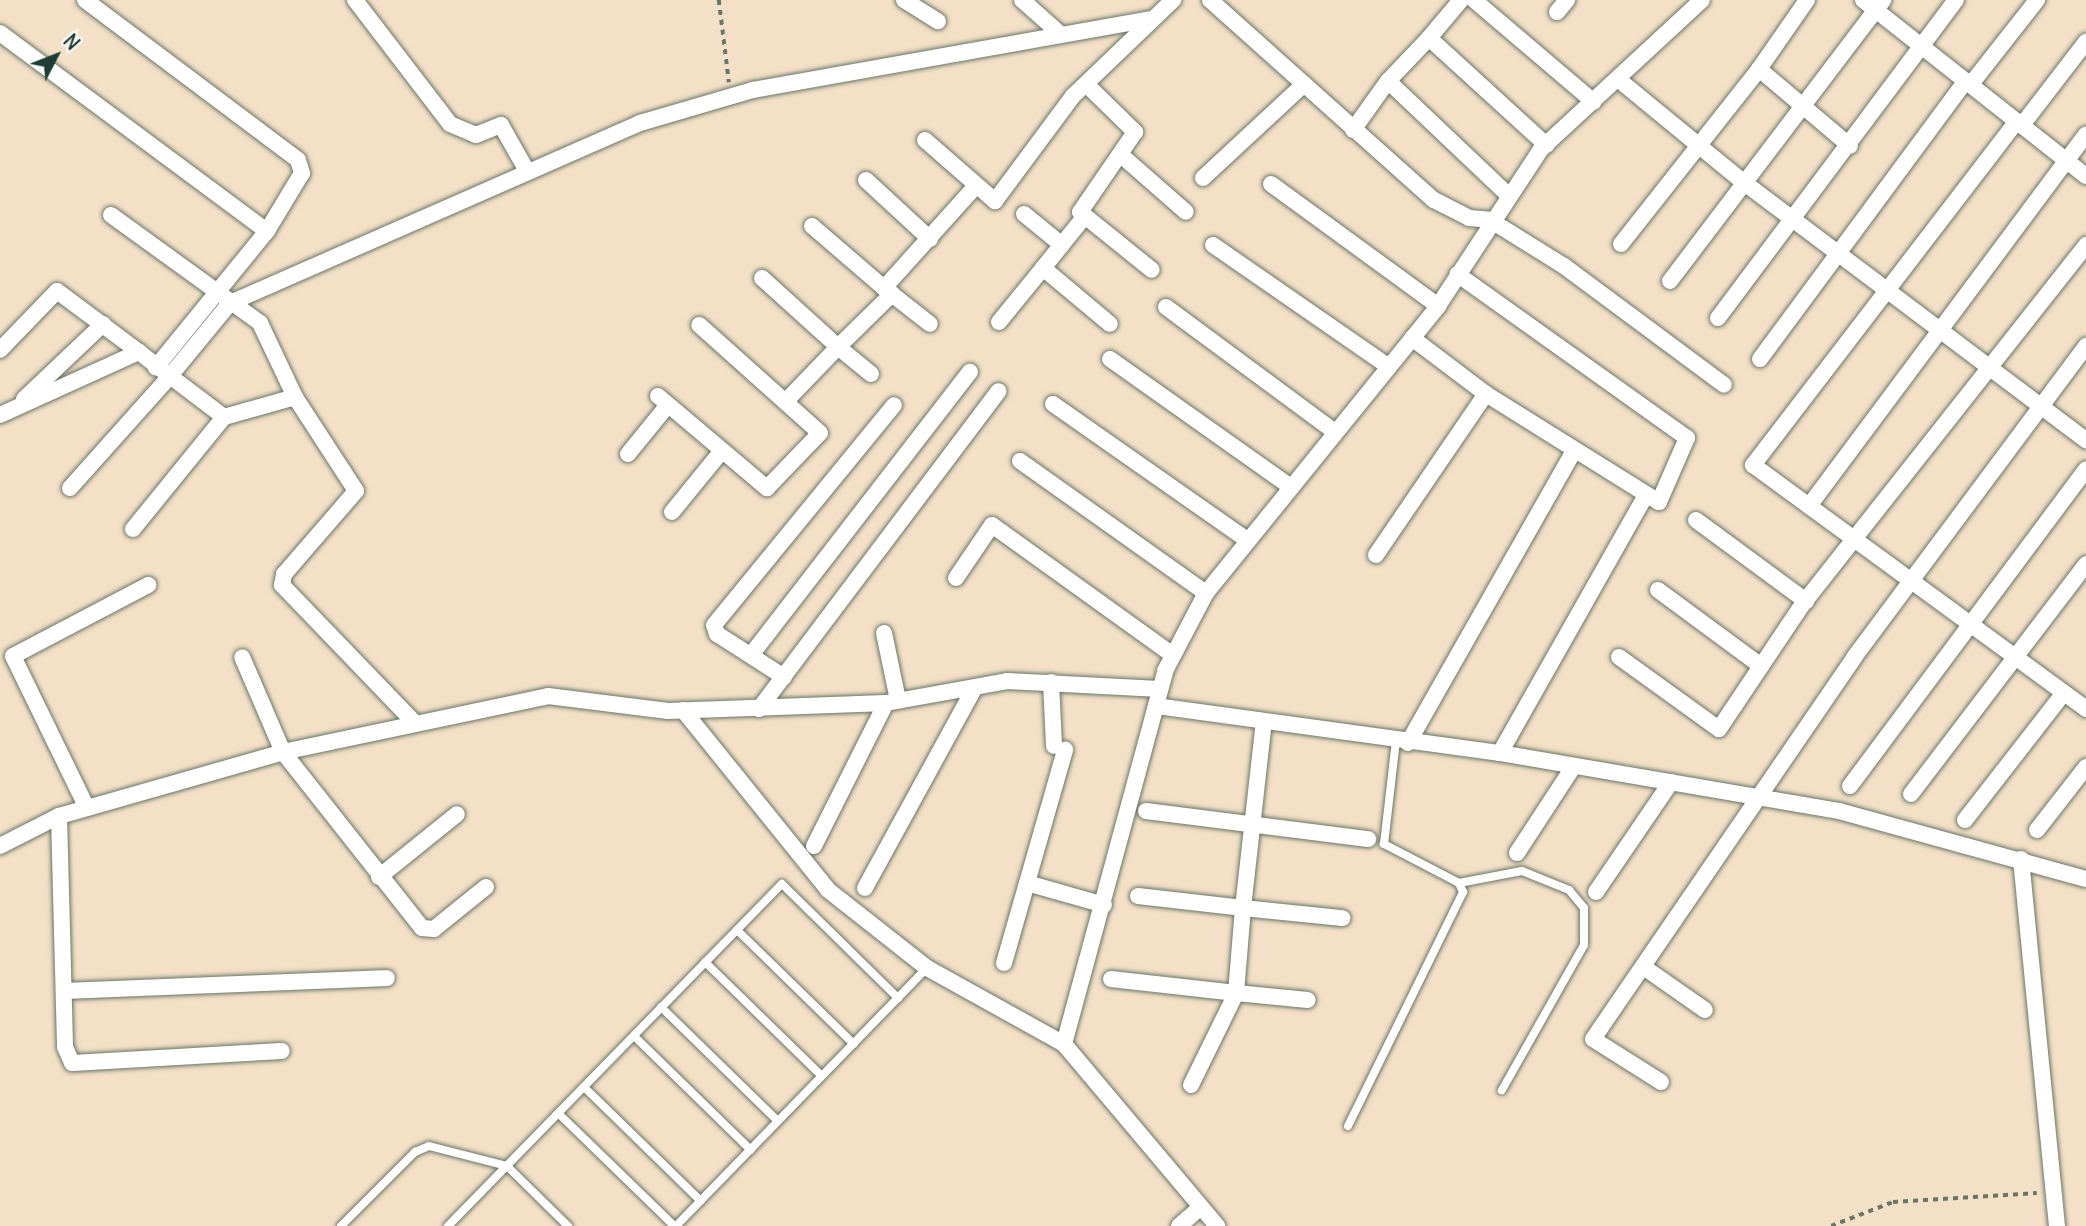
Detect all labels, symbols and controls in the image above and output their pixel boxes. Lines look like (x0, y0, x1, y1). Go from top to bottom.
north arrow (21, 21, 91, 91)
text: N (58, 29, 85, 55)

